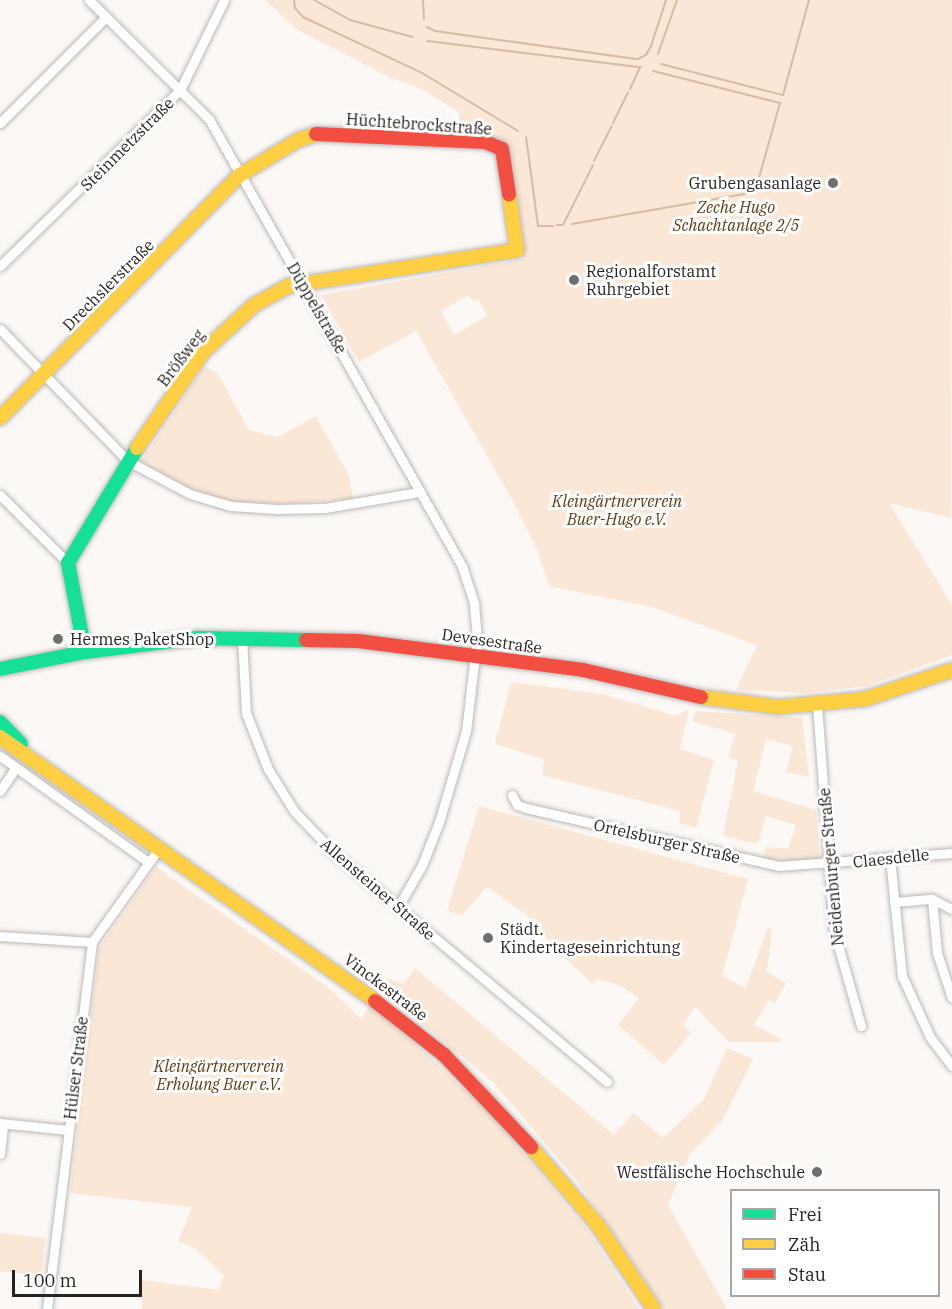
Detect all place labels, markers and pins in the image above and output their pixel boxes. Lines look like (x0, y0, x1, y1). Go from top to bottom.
place label: Grubengasanlage (689, 173, 821, 193)
marker: Grubengasanlage (826, 176, 840, 190)
place label: Regionalforstamt Ruhrgebiet (586, 261, 716, 299)
marker: Regionalforstamt Ruhrgebiet (567, 273, 581, 287)
place label: Hermes PaketShop (70, 629, 214, 649)
marker: Hermes PaketShop (51, 632, 65, 646)
place label: Städt. Kindertageseinrichtung (500, 919, 680, 957)
marker: Städt. Kindertageseinrichtung (481, 931, 495, 945)
place label: Westfälische Hochschule (617, 1162, 805, 1182)
marker: Westfälische Hochschule (810, 1165, 824, 1179)

